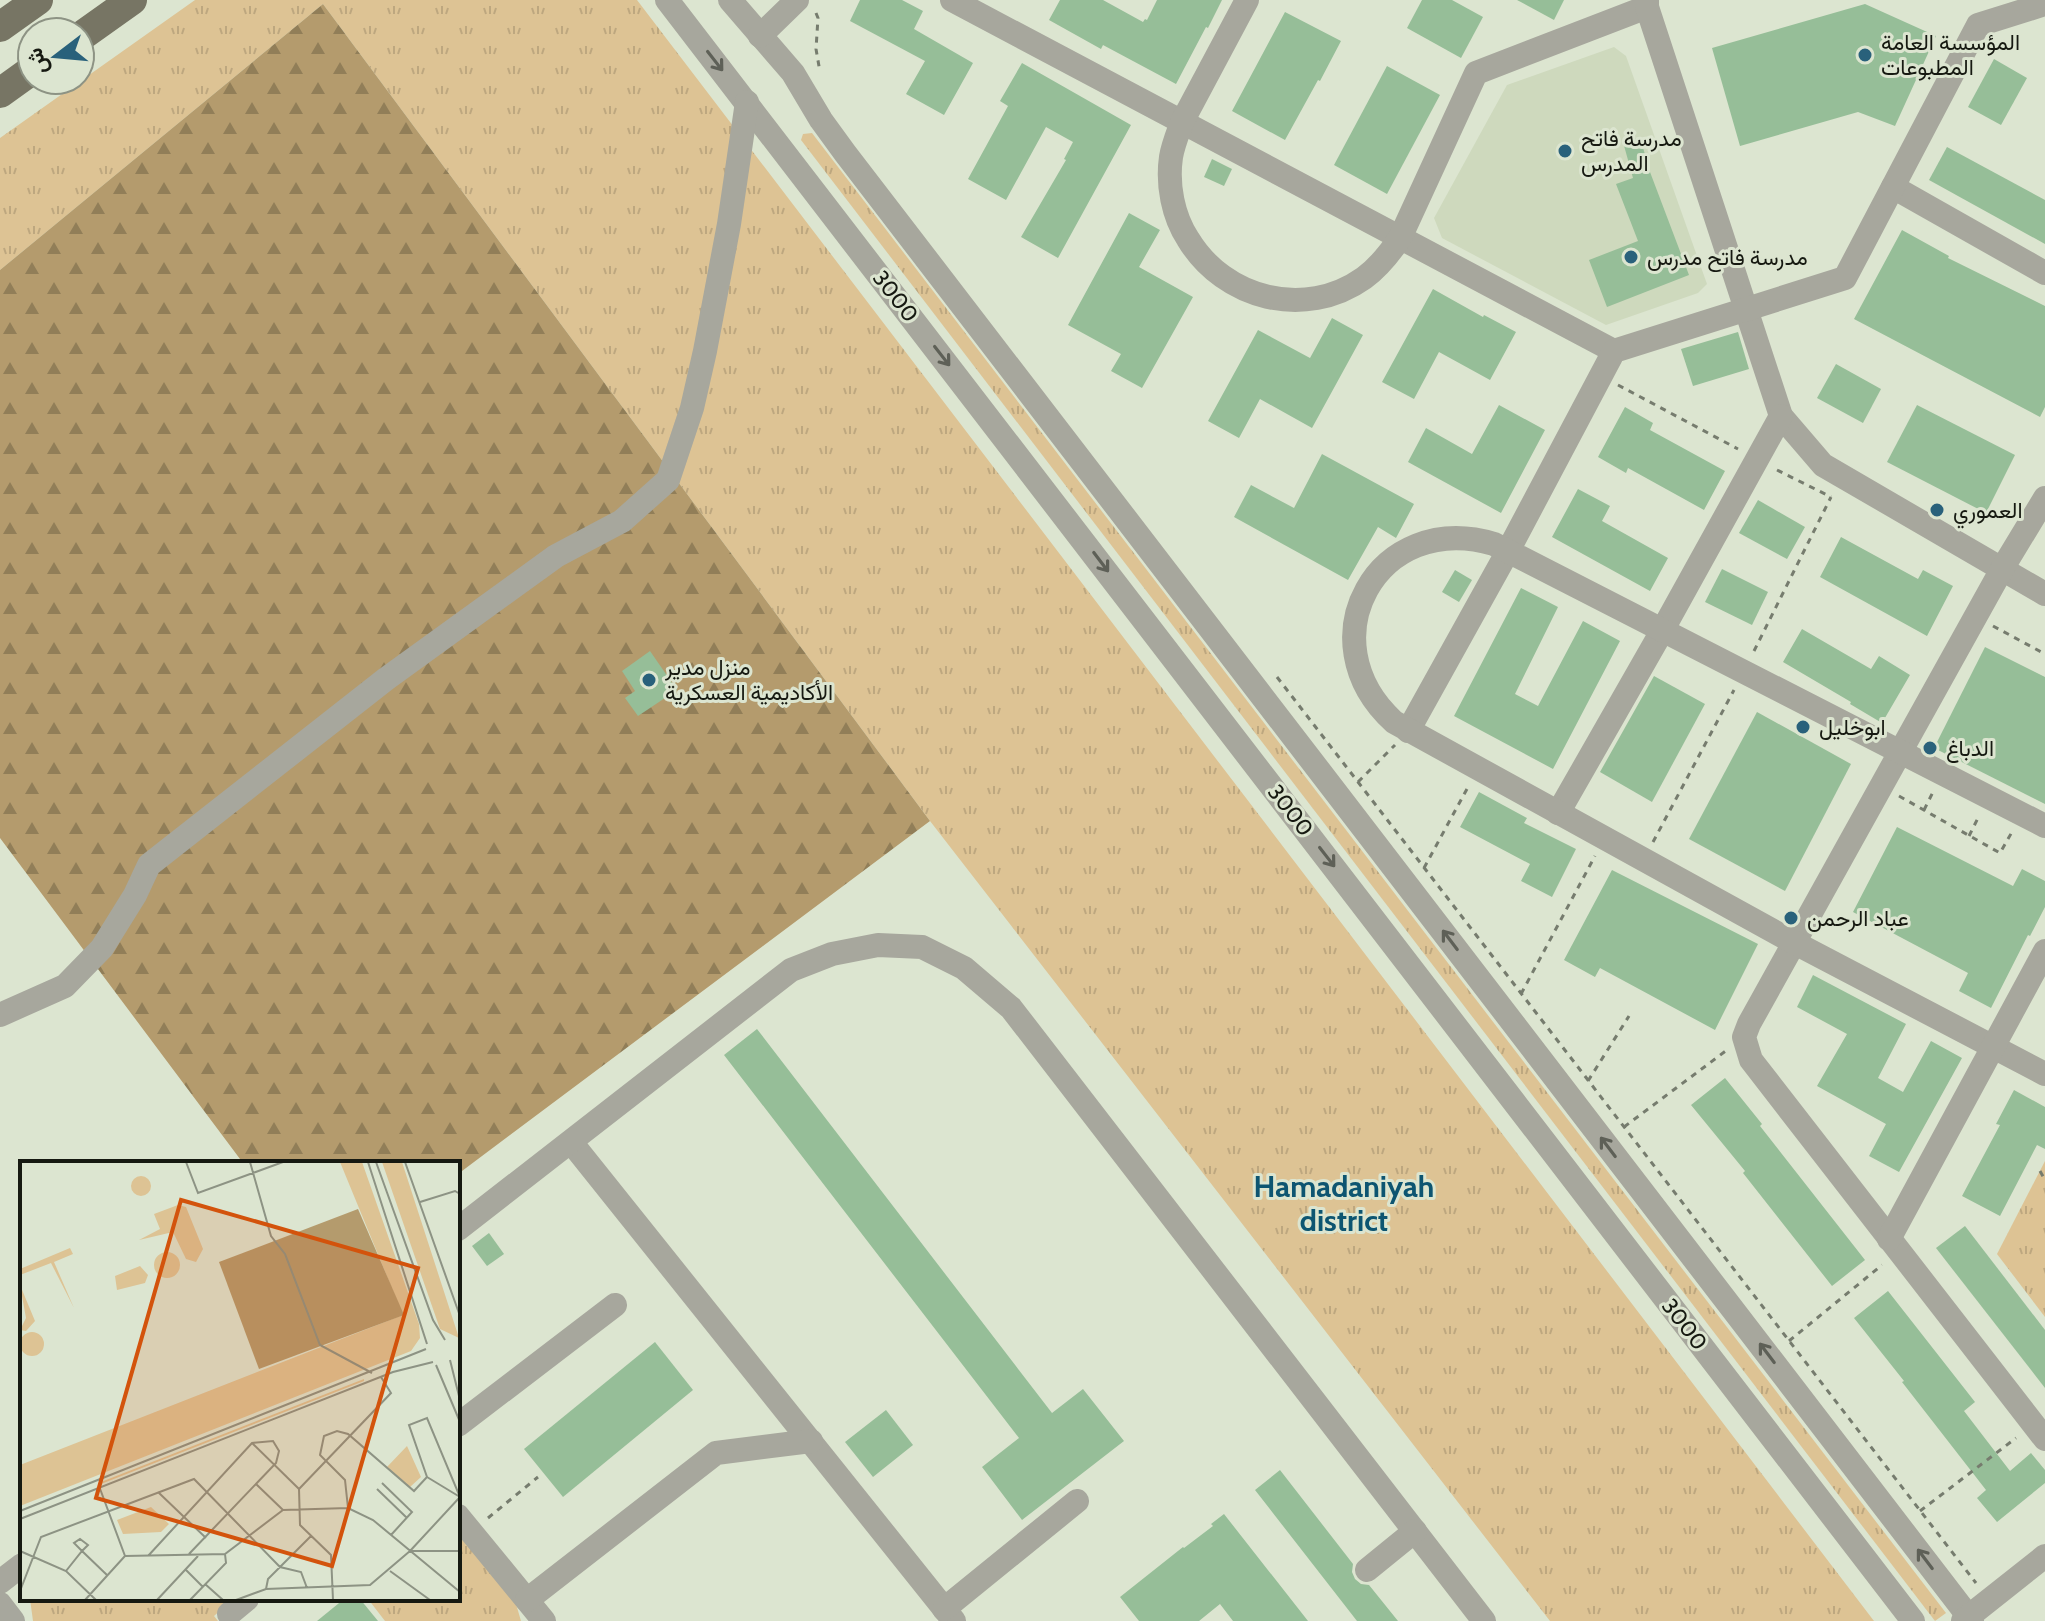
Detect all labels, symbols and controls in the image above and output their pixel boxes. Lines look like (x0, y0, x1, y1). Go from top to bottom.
north arrow (16, 16, 96, 96)
place label: المؤسسة العامة المطبوعات (1881, 29, 2020, 81)
text: ش (21, 45, 54, 78)
marker: المؤسسة العامة المطبوعات (1856, 46, 1874, 64)
one-way arrow (707, 50, 724, 71)
place label: مدرسة فاتح المدرس (1581, 125, 1682, 177)
marker: مدرسة فاتح المدرس (1556, 142, 1574, 160)
place label: مدرسة فاتح مدرس (1647, 244, 1808, 272)
marker: مدرسة فاتح مدرس (1622, 248, 1640, 266)
street label: 3000 (867, 265, 924, 327)
one-way arrow (934, 345, 951, 366)
place label: العموري (1953, 497, 2022, 529)
marker: العموري (1928, 501, 1946, 519)
one-way arrow (1092, 551, 1109, 572)
place label: منزل مدير الأكاديمية العسكرية (664, 654, 833, 706)
marker: منزل مدير الأكاديمية العسكرية (640, 671, 658, 689)
place label: ابوخليل (1819, 714, 1886, 741)
marker: ابوخليل (1794, 718, 1812, 736)
place label: الدباغ (1946, 735, 1994, 763)
marker: الدباغ (1921, 739, 1939, 757)
street label: 3000 (1262, 779, 1319, 841)
one-way arrow (1319, 846, 1336, 867)
place label: عباد الرحمن (1807, 905, 1909, 932)
marker: عباد الرحمن (1782, 909, 1800, 927)
one-way arrow (1442, 930, 1459, 951)
one-way arrow (1600, 1136, 1617, 1158)
inset map (20, 1161, 460, 1601)
district label: Hamadaniyah district (1254, 1168, 1434, 1239)
street label: 3000 (1656, 1293, 1713, 1355)
one-way arrow (1758, 1343, 1775, 1364)
one-way arrow (1916, 1549, 1933, 1570)

